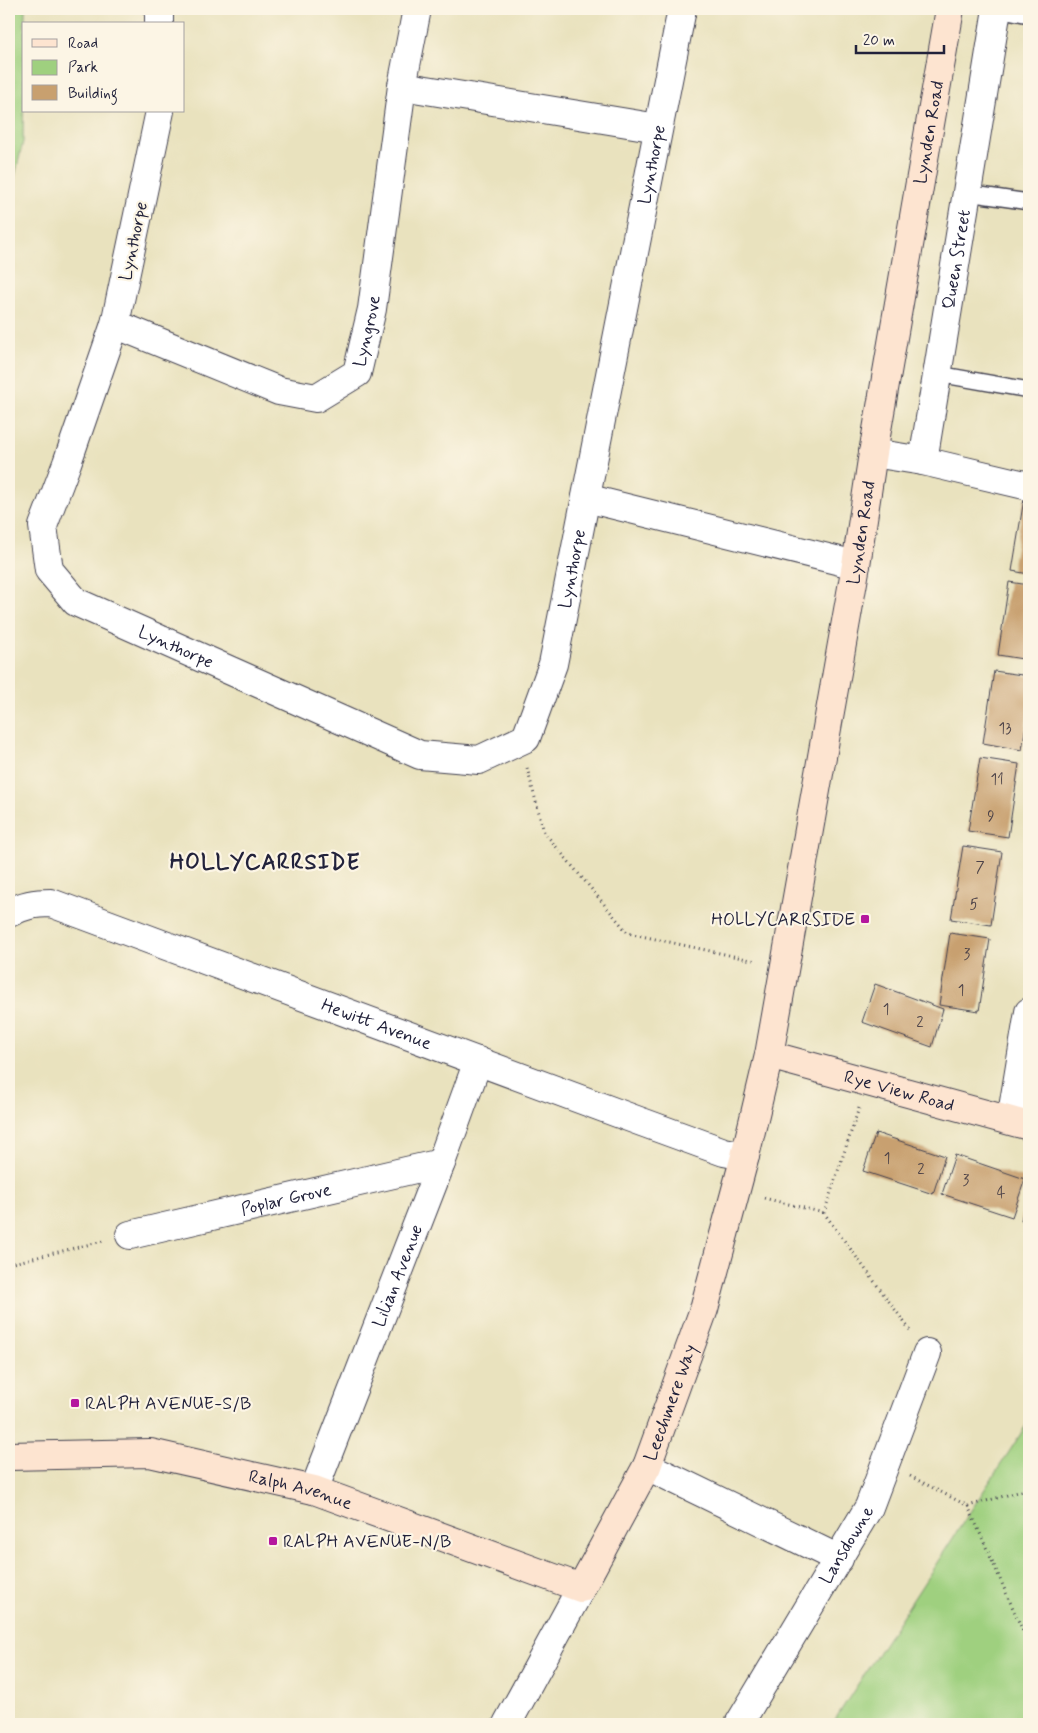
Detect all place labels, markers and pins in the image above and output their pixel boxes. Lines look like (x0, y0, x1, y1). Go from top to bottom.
place label: HOLLYCARRSIDE (711, 908, 855, 932)
marker: HOLLYCARRSIDE (859, 913, 871, 925)
place label: RALPH AVENUE-S/B (85, 1392, 251, 1416)
marker: RALPH AVENUE-S/B (69, 1397, 81, 1409)
place label: RALPH AVENUE-N/B (283, 1530, 451, 1554)
marker: RALPH AVENUE-N/B (267, 1535, 279, 1547)

